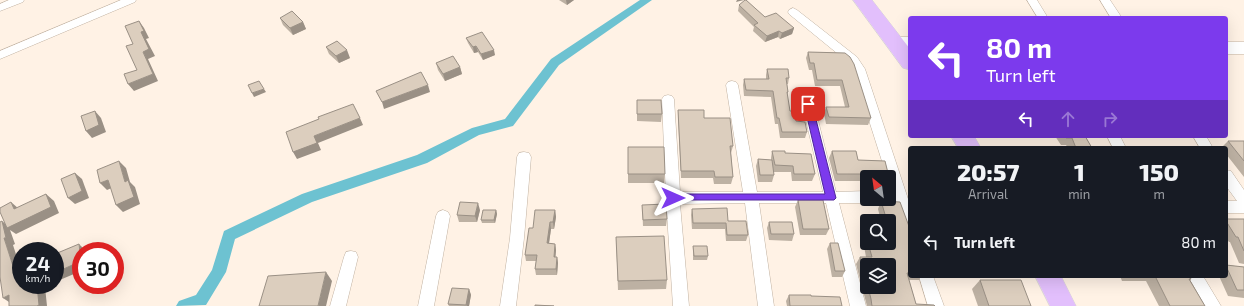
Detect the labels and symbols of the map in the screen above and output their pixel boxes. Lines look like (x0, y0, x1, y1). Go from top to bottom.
pin (791, 87, 825, 121)
north arrow (860, 170, 896, 206)
position arrow (652, 177, 694, 219)
speed limit sign: 30 (72, 242, 124, 294)

